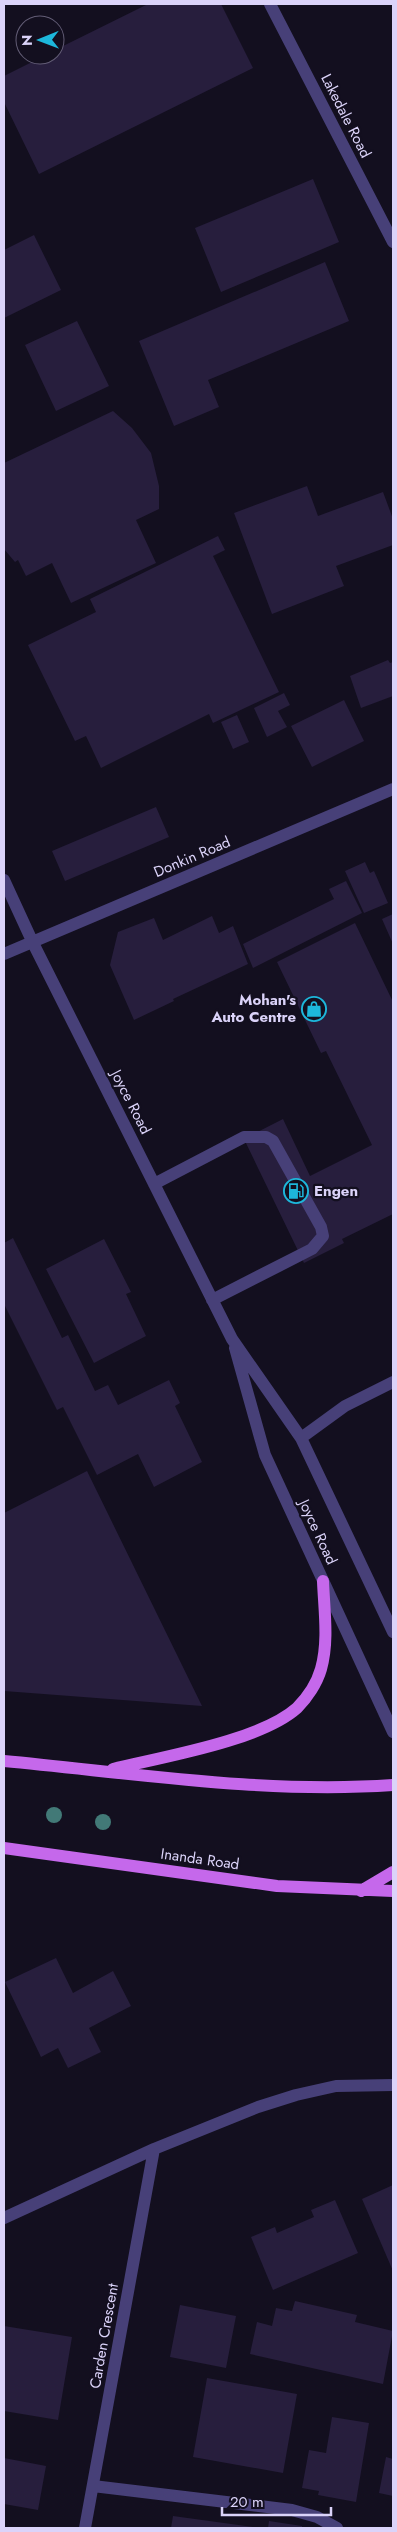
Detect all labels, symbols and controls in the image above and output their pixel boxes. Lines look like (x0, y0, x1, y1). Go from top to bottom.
north arrow (15, 15, 65, 65)
text: N (17, 34, 37, 46)
street label: Lakedale Road (315, 70, 377, 162)
street label: Donkin Road (150, 831, 234, 883)
place label: Mohan's Auto Centre (210, 989, 296, 1028)
shop icon: Mohan's Auto Centre (301, 996, 327, 1022)
street label: Joyce Road (104, 1064, 157, 1138)
fuel station icon: Engen (283, 1178, 309, 1204)
place label: Engen (314, 1180, 358, 1202)
street label: Joyce Road (292, 1494, 343, 1568)
street label: Inanda Road (159, 1843, 241, 1875)
street label: Carden Crescent (84, 2281, 124, 2390)
scale bar (222, 2484, 331, 2516)
text: 20 m (230, 2491, 264, 2513)

